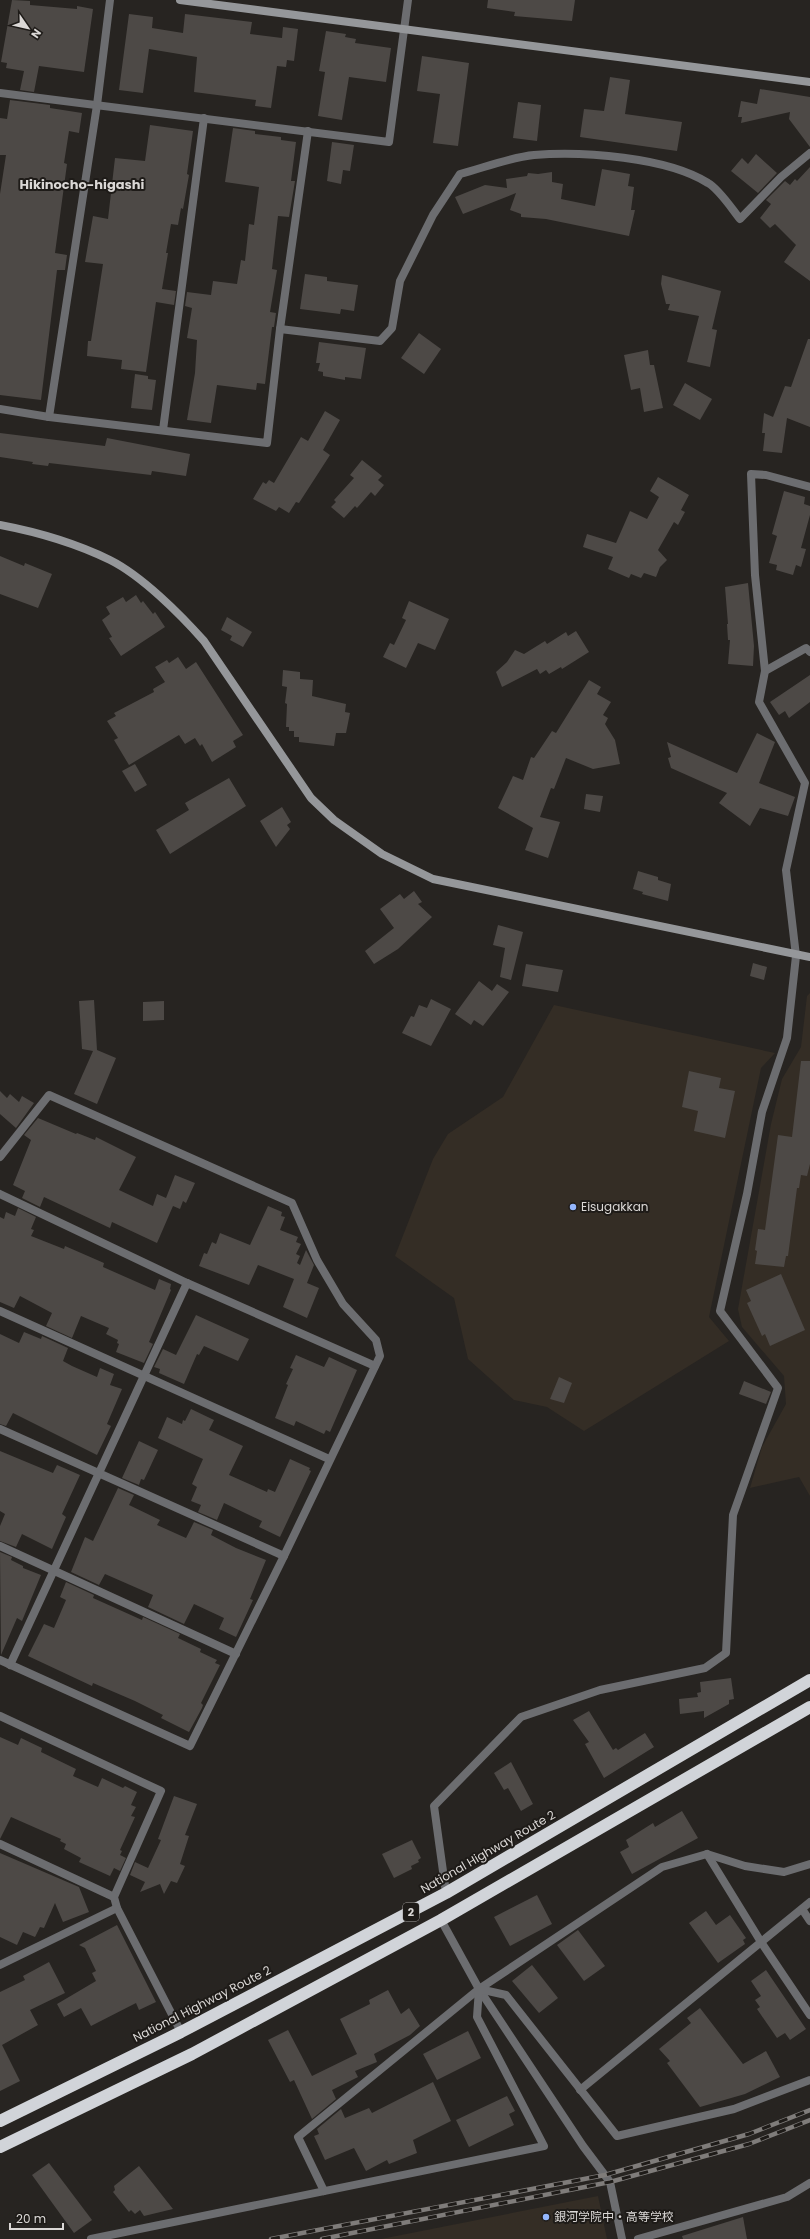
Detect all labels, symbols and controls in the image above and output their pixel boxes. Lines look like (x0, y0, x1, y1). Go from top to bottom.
north arrow (8, 8, 48, 48)
text: N (27, 26, 45, 41)
district label: Hikinocho-higashi (20, 175, 145, 194)
place label: Eisugakkan (581, 1198, 648, 1215)
marker: Eisugakkan (568, 1202, 578, 1212)
street label: National Highway Route 2 (417, 1806, 558, 1897)
road number: 2 (403, 1903, 419, 1921)
street label: National Highway Route 2 (130, 1961, 274, 2046)
scale bar (10, 2205, 63, 2231)
place label: 銀河学院中・高等学校 (554, 2208, 674, 2225)
text: 20 m (16, 2210, 46, 2227)
marker: 銀河学院中・高等学校 (541, 2212, 551, 2222)

